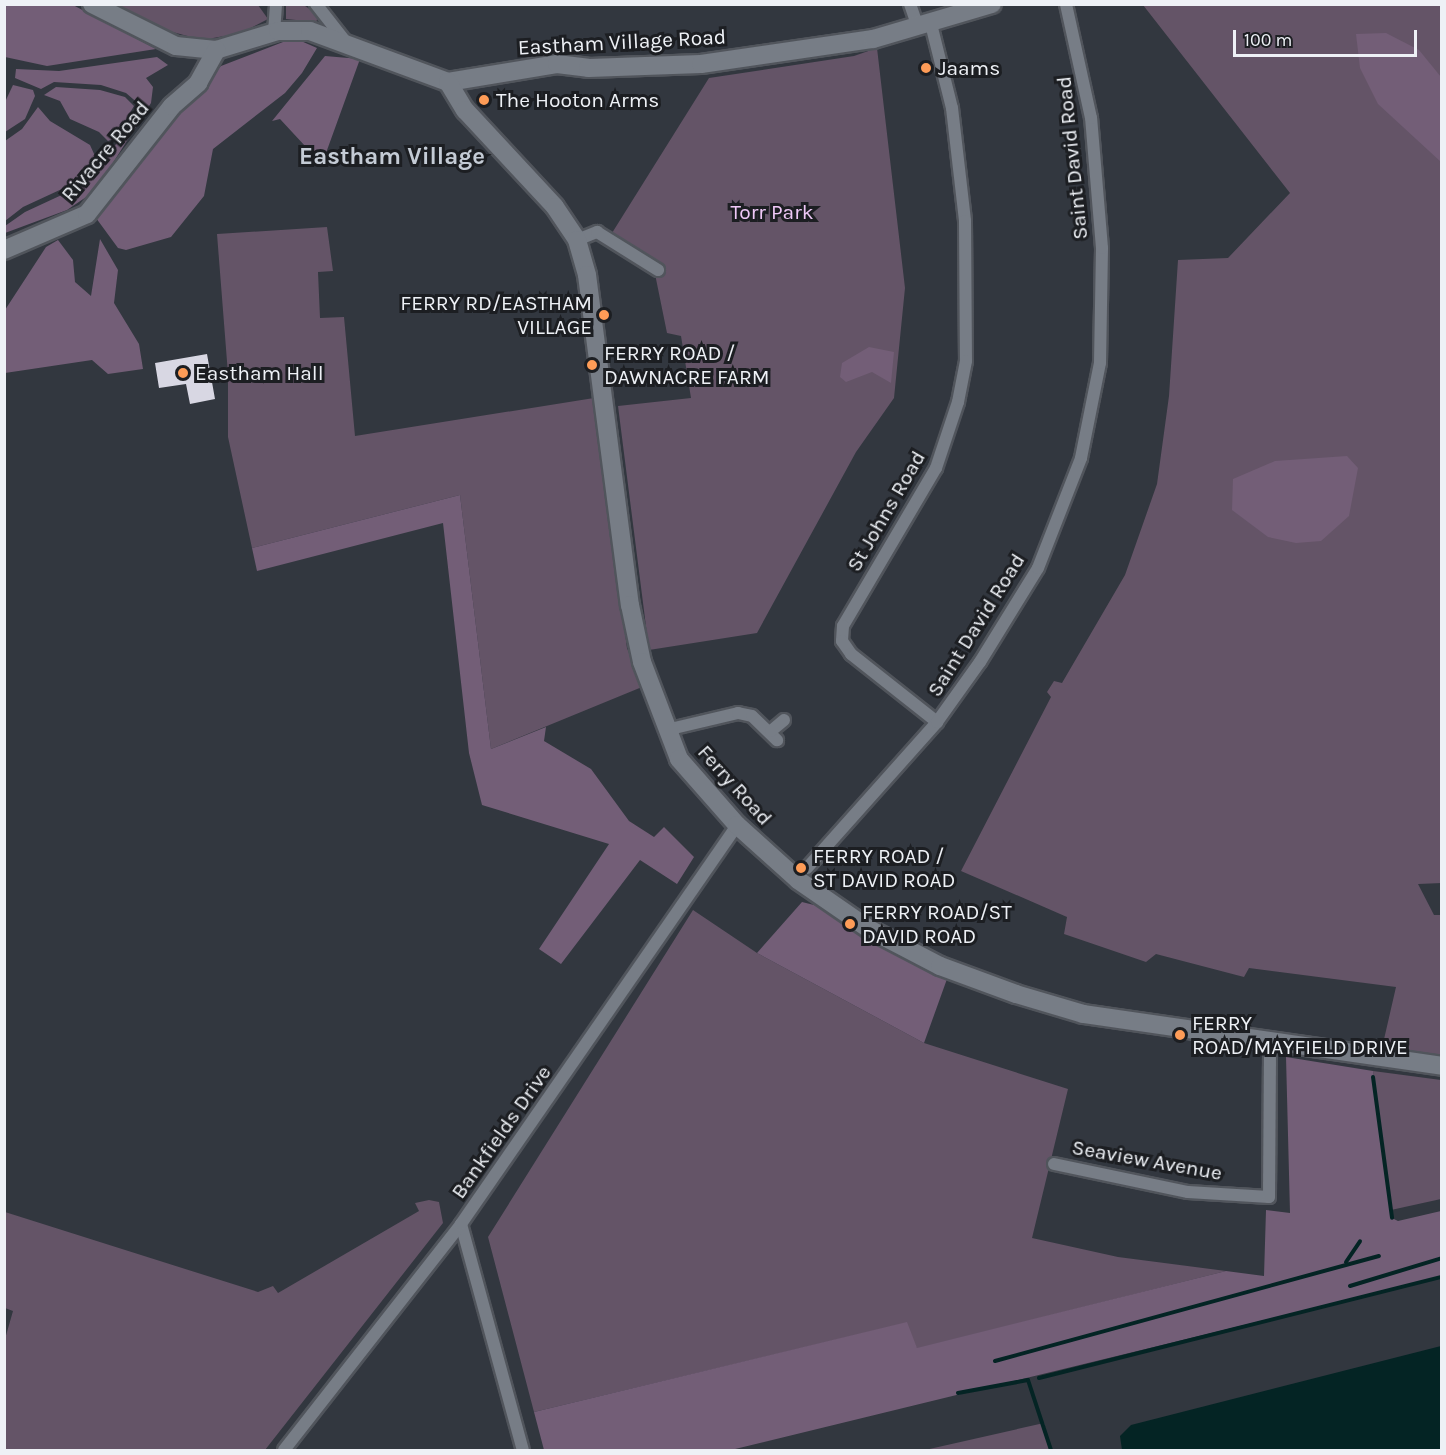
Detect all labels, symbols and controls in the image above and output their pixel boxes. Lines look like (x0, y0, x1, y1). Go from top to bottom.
scale bar (1236, 18, 1420, 56)
street label: Eastham Village Road (517, 24, 727, 60)
text: 100 m (1244, 29, 1292, 51)
place label: Jaams (938, 55, 1000, 81)
marker: Jaams (919, 61, 933, 75)
street label: Saint David Road (1051, 75, 1093, 241)
place label: The Hooton Arms (496, 87, 659, 113)
marker: The Hooton Arms (477, 93, 491, 107)
street label: Rivacre Road (56, 95, 154, 207)
district label: Eastham Village (299, 143, 485, 171)
park label: Torr Park (730, 199, 814, 225)
place label: FERRY RD/EASTHAM VILLAGE (400, 290, 592, 340)
marker: FERRY RD/EASTHAM VILLAGE (597, 308, 611, 322)
place label: FERRY ROAD / DAWNACRE FARM (604, 340, 770, 390)
marker: FERRY ROAD / DAWNACRE FARM (585, 358, 599, 372)
place label: Eastham Hall (195, 360, 324, 386)
marker: Eastham Hall (176, 366, 190, 380)
street label: St Johns Road (841, 446, 931, 576)
street label: Saint David Road (922, 549, 1030, 701)
street label: Ferry Road (692, 740, 778, 830)
place label: FERRY ROAD / ST DAVID ROAD (813, 843, 955, 893)
marker: FERRY ROAD / ST DAVID ROAD (794, 861, 808, 875)
place label: FERRY ROAD/ST DAVID ROAD (862, 899, 1012, 949)
marker: FERRY ROAD/ST DAVID ROAD (843, 917, 857, 931)
place label: FERRY ROAD/MAYFIELD DRIVE (1192, 1010, 1408, 1060)
marker: FERRY ROAD/MAYFIELD DRIVE (1173, 1028, 1187, 1042)
street label: Bankfields Drive (446, 1061, 556, 1203)
street label: Seaview Avenue (1070, 1134, 1224, 1186)

